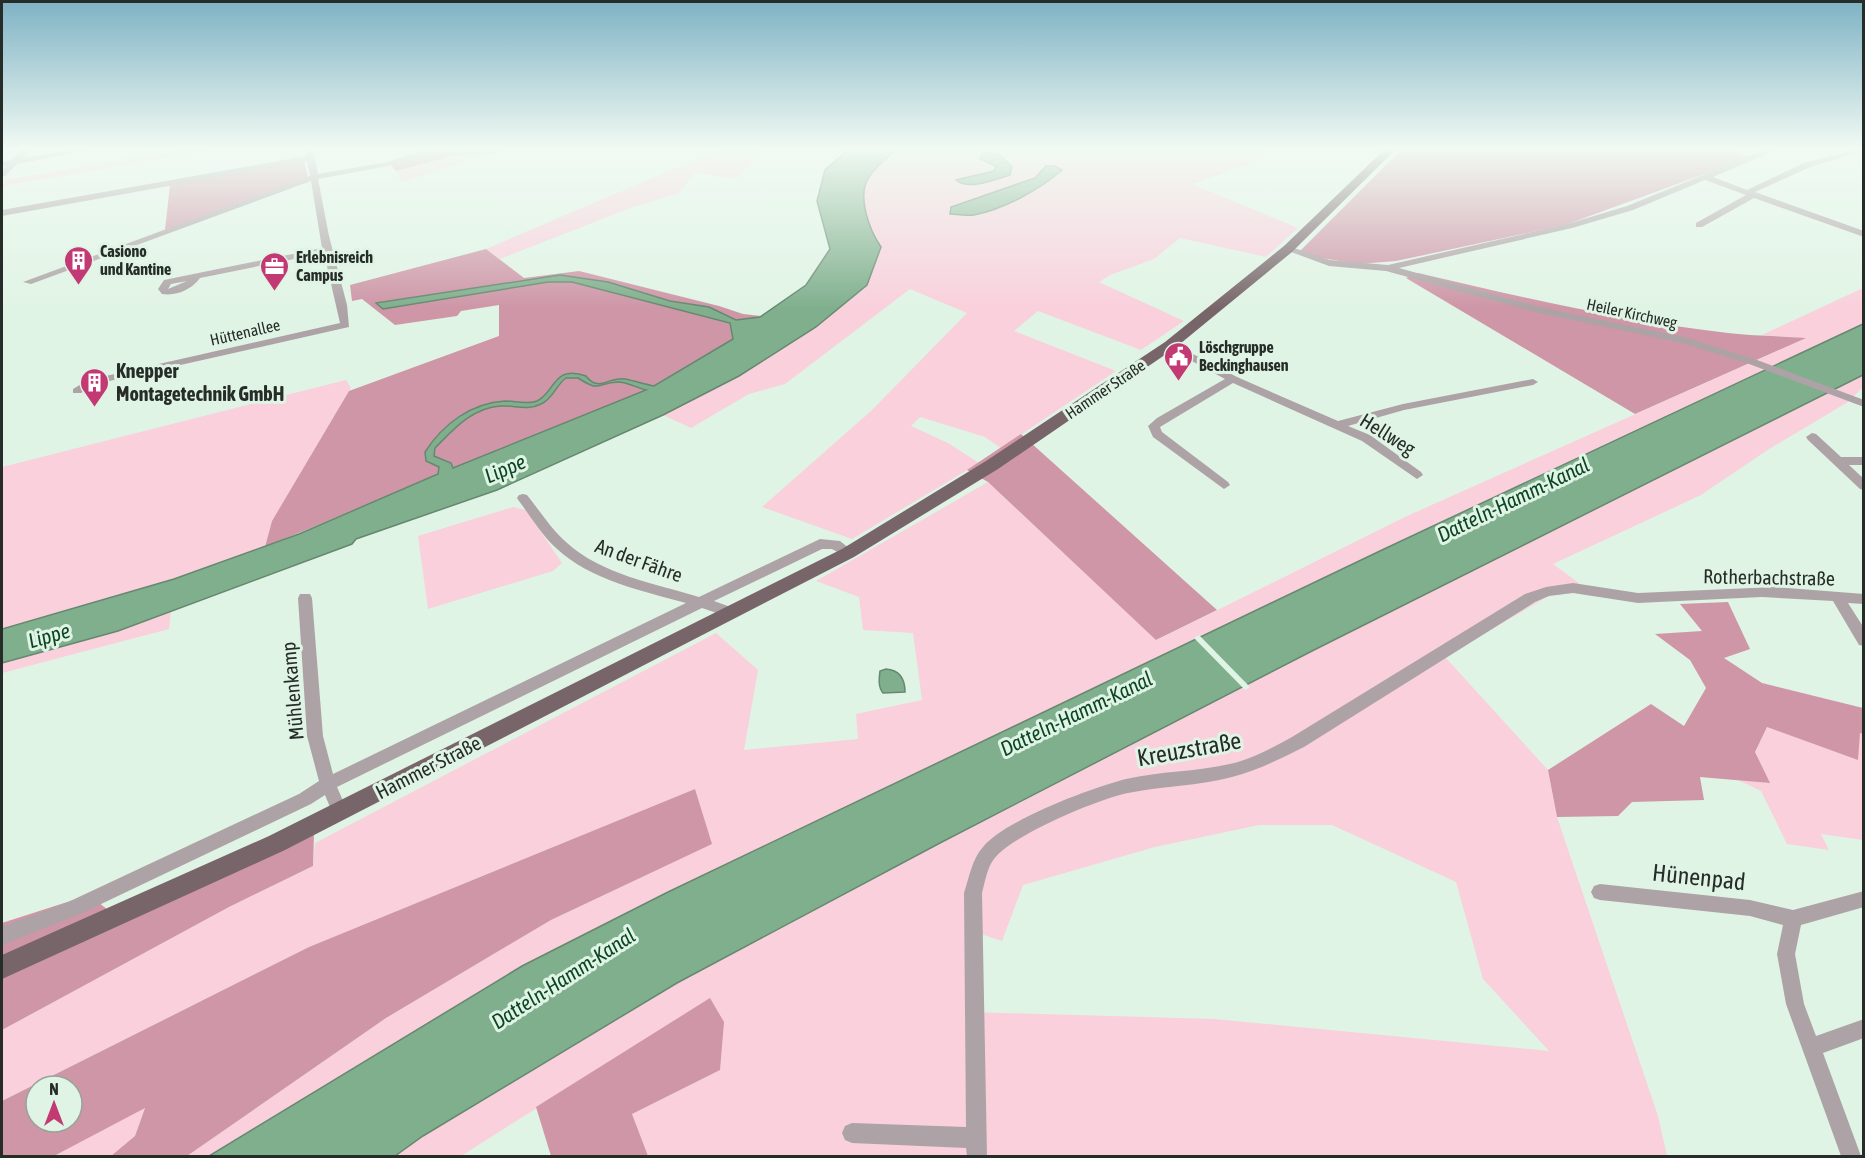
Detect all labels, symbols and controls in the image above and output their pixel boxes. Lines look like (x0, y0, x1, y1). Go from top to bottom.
place label: Casiono und Kantine (100, 242, 171, 278)
building icon: Casiono und Kantine (63, 244, 95, 286)
place label: Erlebnisreich Campus (296, 248, 373, 284)
office icon: Erlebnisreich Campus (259, 250, 291, 292)
street label: Heiler Kirchweg (1585, 295, 1679, 332)
street label: Hüttenallee (208, 315, 282, 349)
place label: Löschgruppe Beckinghausen (1199, 338, 1289, 374)
public building icon: Löschgruppe Beckinghausen (1162, 340, 1194, 382)
street label: Hammer Straße (1062, 356, 1148, 422)
place label: Knepper Montagetechnik GmbH (116, 359, 284, 405)
building icon: Knepper Montagetechnik GmbH (79, 366, 111, 408)
street label: Hellweg (1356, 408, 1420, 460)
water label: Lippe (481, 449, 529, 487)
water label: Datteln-Hamm-Kanal (1433, 452, 1593, 546)
street label: An der Fähre (592, 534, 686, 586)
street label: Rotherbachstraße (1703, 564, 1835, 590)
water label: Lippe (25, 618, 73, 652)
street label: Mühlenkamp (276, 641, 308, 741)
water label: Datteln-Hamm-Kanal (996, 666, 1156, 760)
street label: Kreuzstraße (1135, 727, 1243, 771)
street label: Hammer Straße (372, 731, 484, 803)
street label: Hünenpad (1651, 859, 1747, 895)
water label: Datteln-Hamm-Kanal (487, 923, 639, 1033)
north arrow (24, 1074, 84, 1134)
text: N (49, 1080, 59, 1098)

